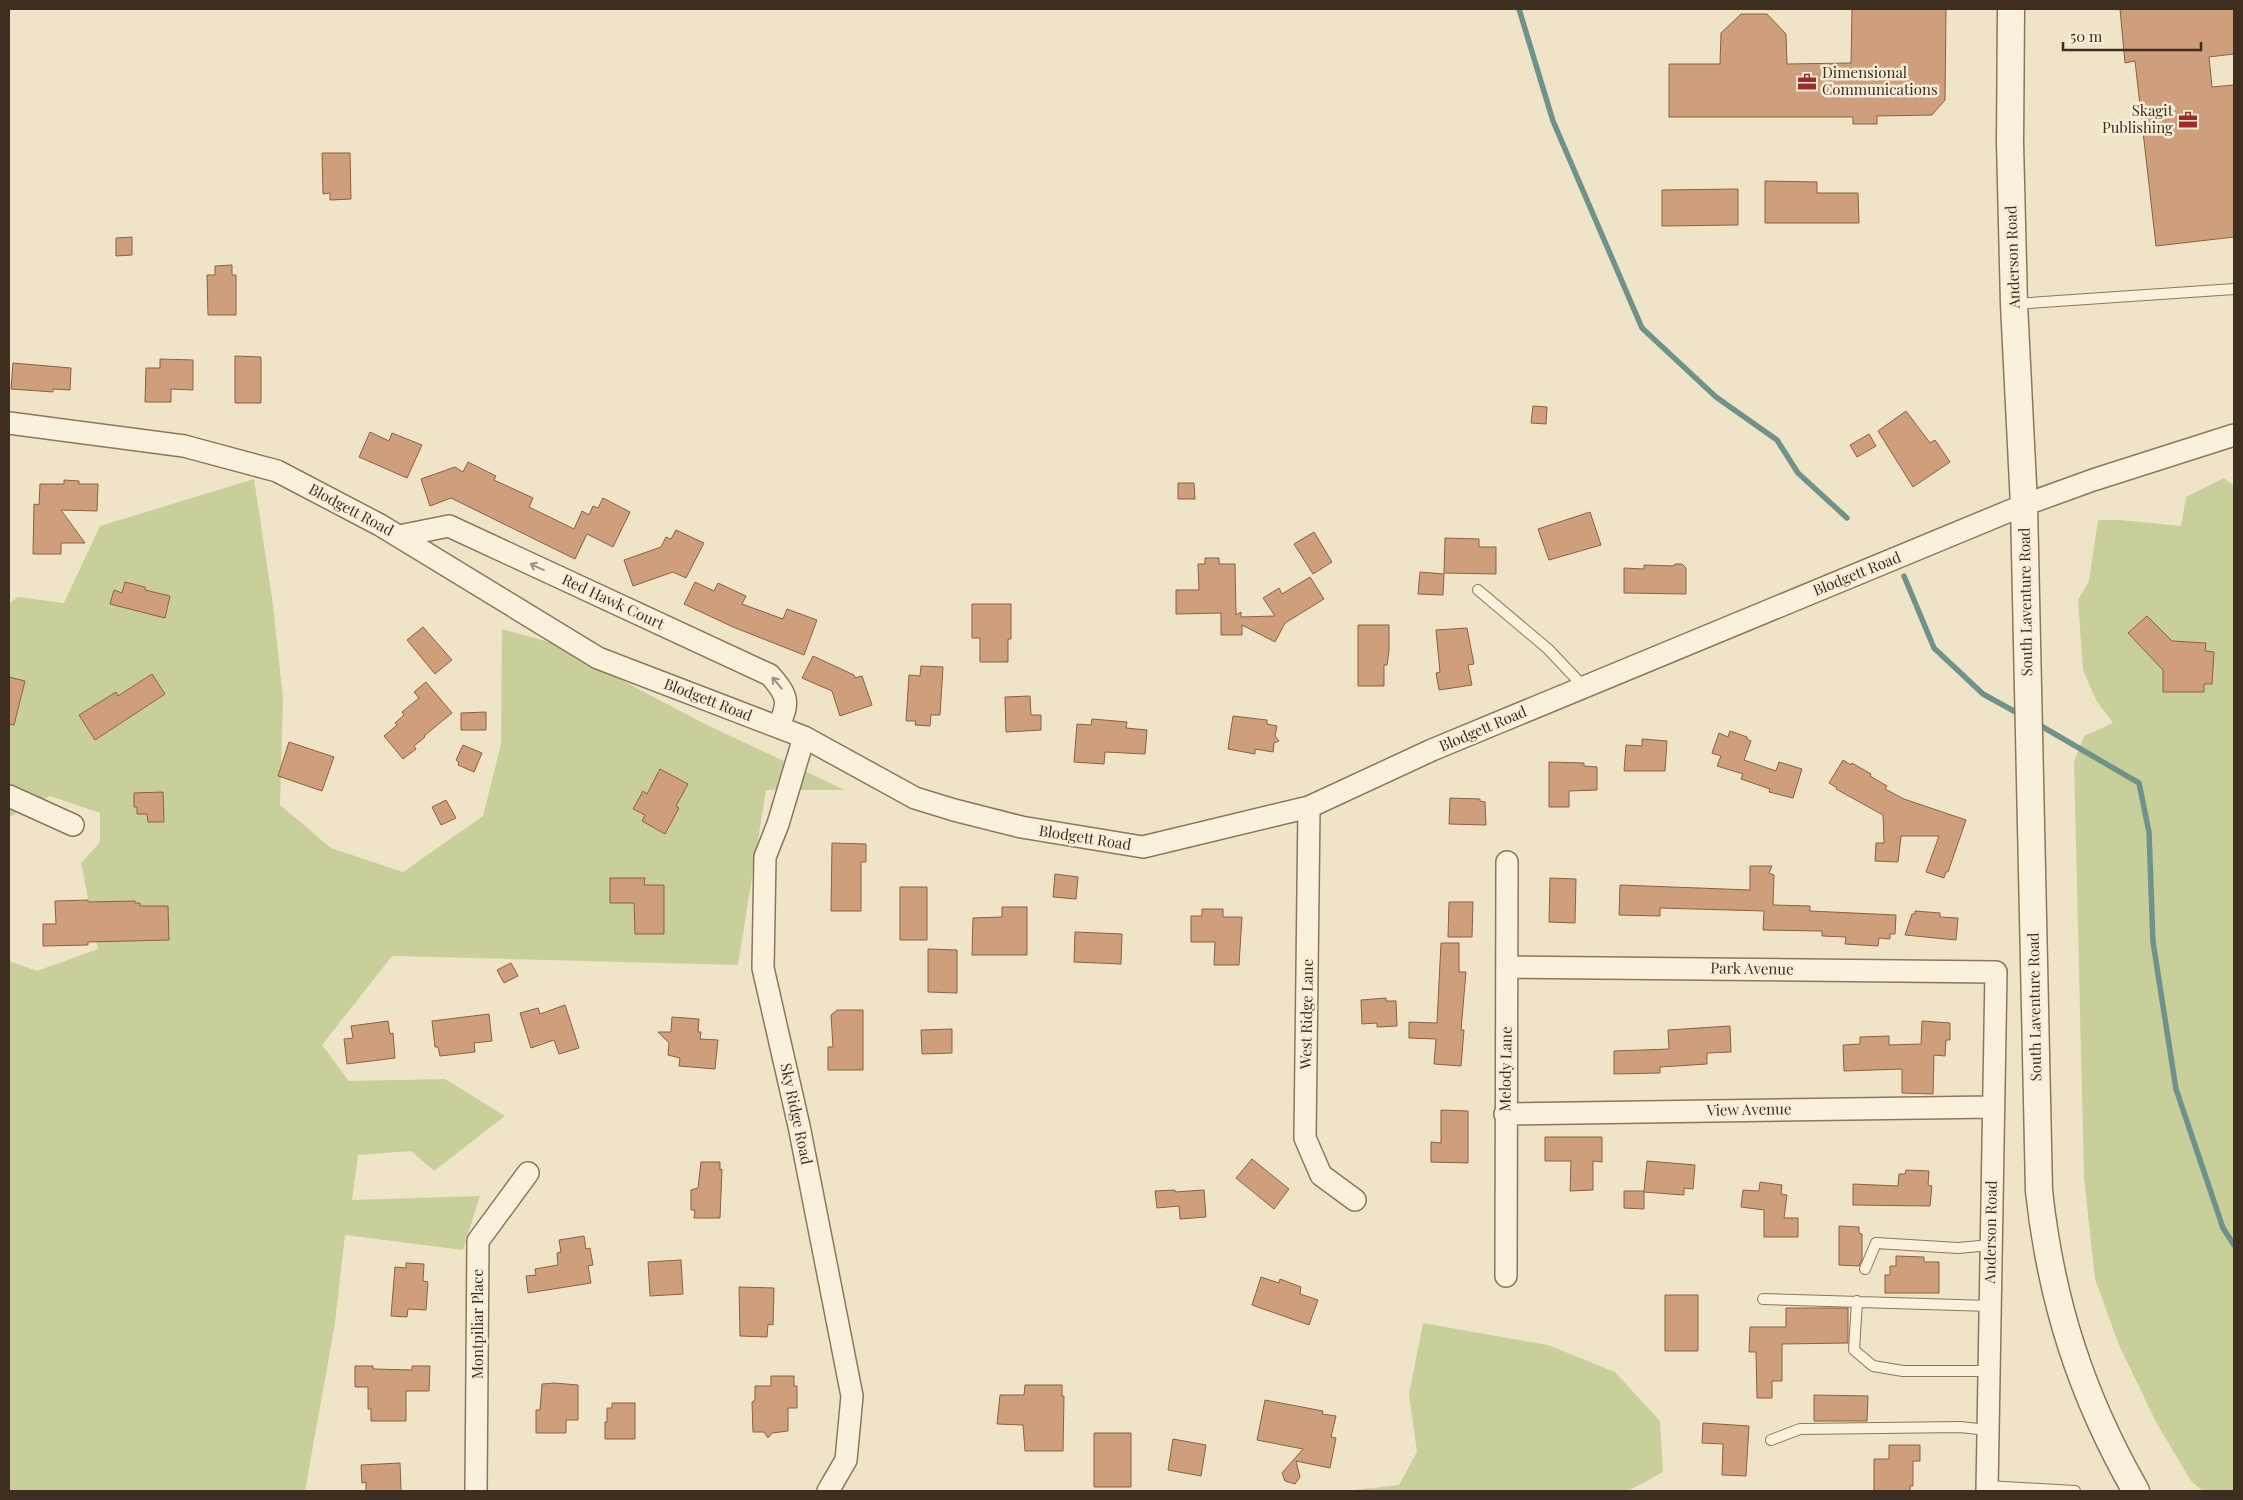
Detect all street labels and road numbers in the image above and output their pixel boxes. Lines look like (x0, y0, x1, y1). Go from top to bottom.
street label: Anderson Road (2000, 205, 2024, 310)
street label: Blodgett Road (306, 478, 398, 540)
street label: South Laventure Road (2014, 527, 2036, 677)
street label: Blodgett Road (1810, 546, 1904, 600)
street label: Red Hawk Court (559, 569, 668, 634)
street label: Blodgett Road (661, 673, 756, 725)
street label: Blodgett Road (1436, 701, 1530, 756)
street label: Blodgett Road (1038, 820, 1133, 854)
street label: South Laventure Road (2023, 932, 2045, 1082)
street label: Park Avenue (1710, 957, 1794, 979)
street label: West Ridge Lane (1295, 959, 1317, 1070)
street label: Melody Lane (1494, 1026, 1516, 1112)
street label: Sky Ridge Road (776, 1061, 818, 1167)
street label: View Avenue (1705, 1098, 1792, 1120)
street label: Anderson Road (1979, 1180, 2001, 1285)
street label: Montpiliar Place (467, 1269, 487, 1379)

